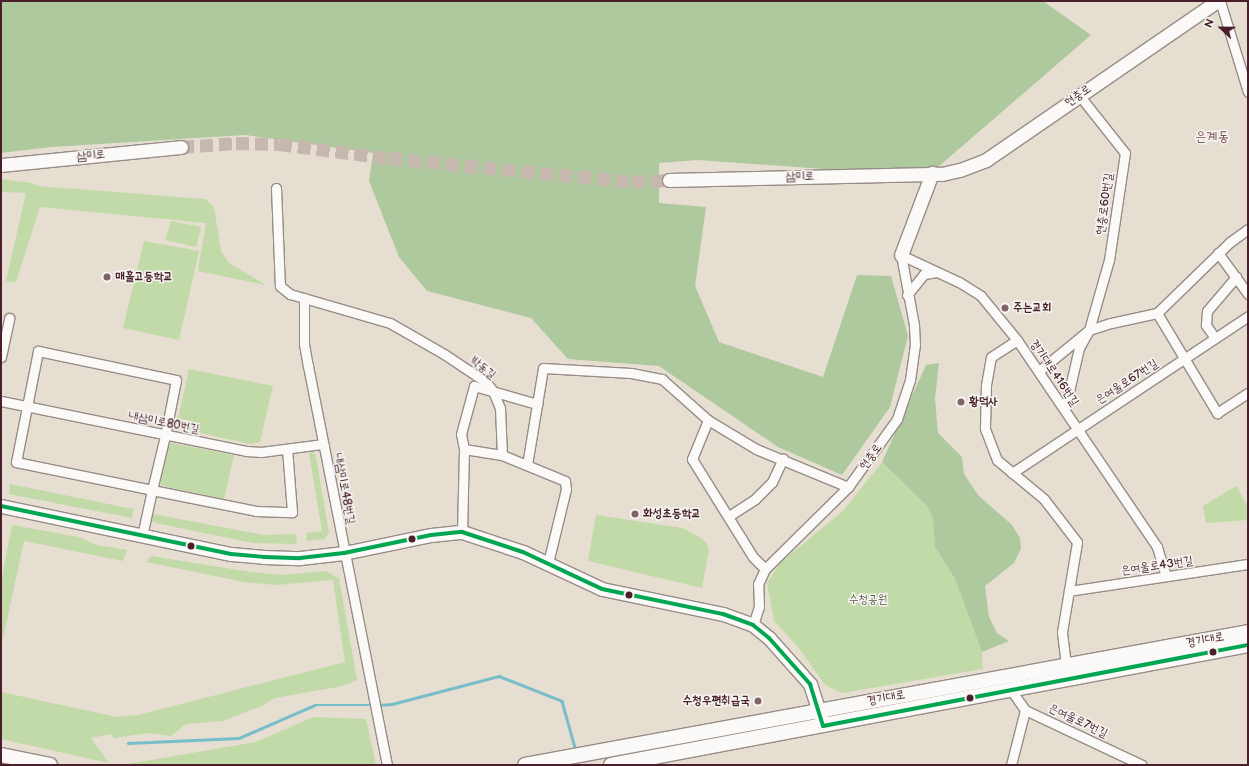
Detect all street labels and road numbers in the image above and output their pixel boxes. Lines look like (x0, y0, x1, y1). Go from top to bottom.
street label: 현충로 (1062, 82, 1094, 110)
street label: 삼미로 (76, 147, 106, 165)
street label: 삼미로 (785, 169, 815, 185)
street label: 현충로60번길 (1094, 172, 1116, 236)
street label: 경기대로416번길 (1026, 337, 1082, 409)
street label: 박동길 (467, 353, 499, 383)
street label: 은여울로67번길 (1093, 357, 1161, 407)
street label: 내삼미로80번길 (127, 409, 201, 437)
street label: 현충로 (857, 441, 885, 473)
street label: 내삼미로48번길 (330, 452, 358, 526)
street label: 은여울로43번길 (1120, 554, 1194, 578)
street label: 경기대로 (1185, 630, 1225, 650)
street label: 경기대로 (866, 688, 906, 708)
street label: 은여울로7번길 (1046, 701, 1110, 741)

